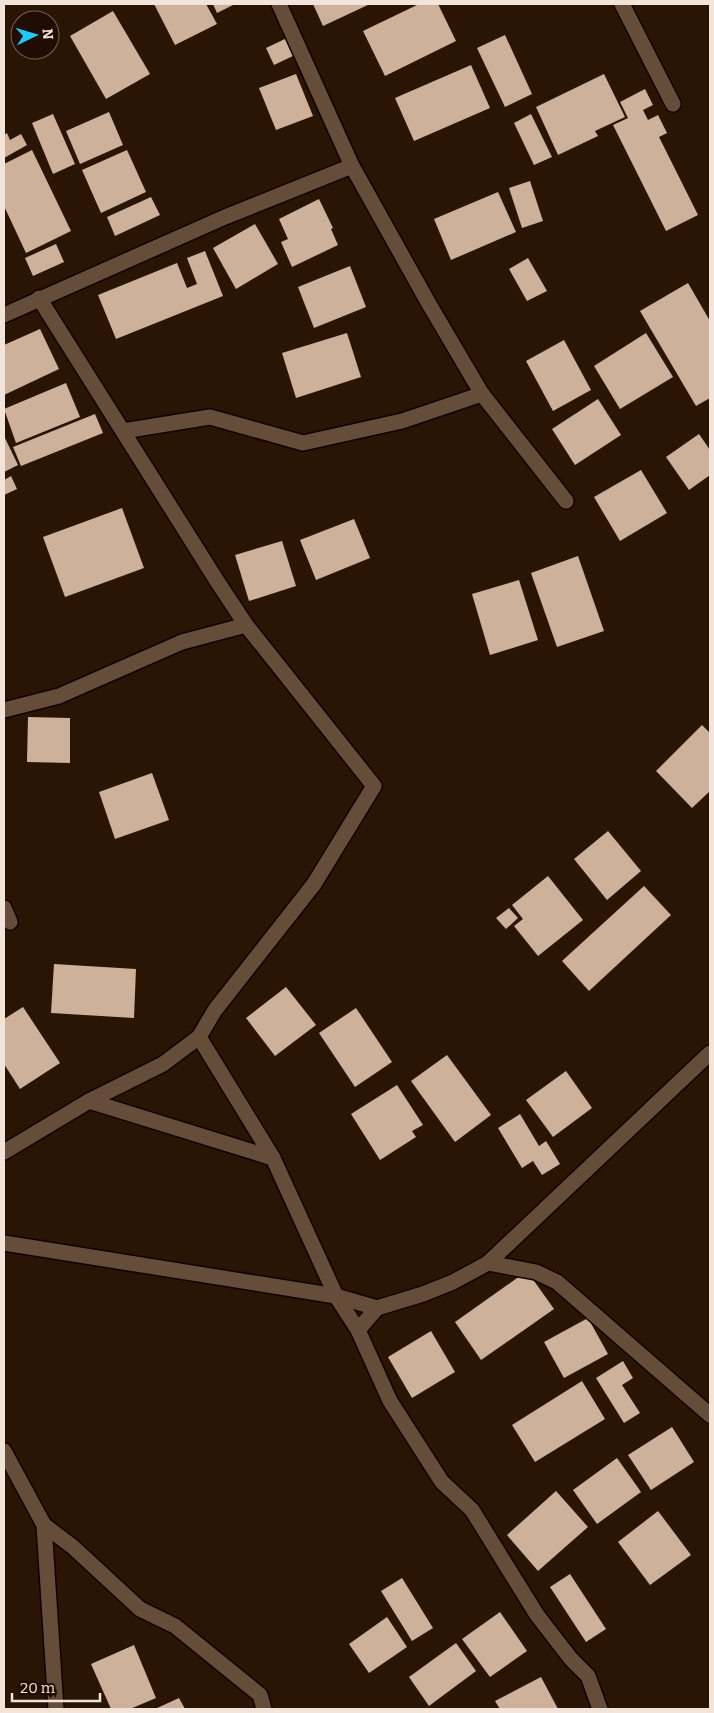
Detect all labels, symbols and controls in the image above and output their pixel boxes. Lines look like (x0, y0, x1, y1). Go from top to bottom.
north arrow (10, 10, 60, 60)
text: N (39, 28, 56, 40)
scale bar (12, 1670, 100, 1702)
text: 20 m (20, 1679, 56, 1697)

